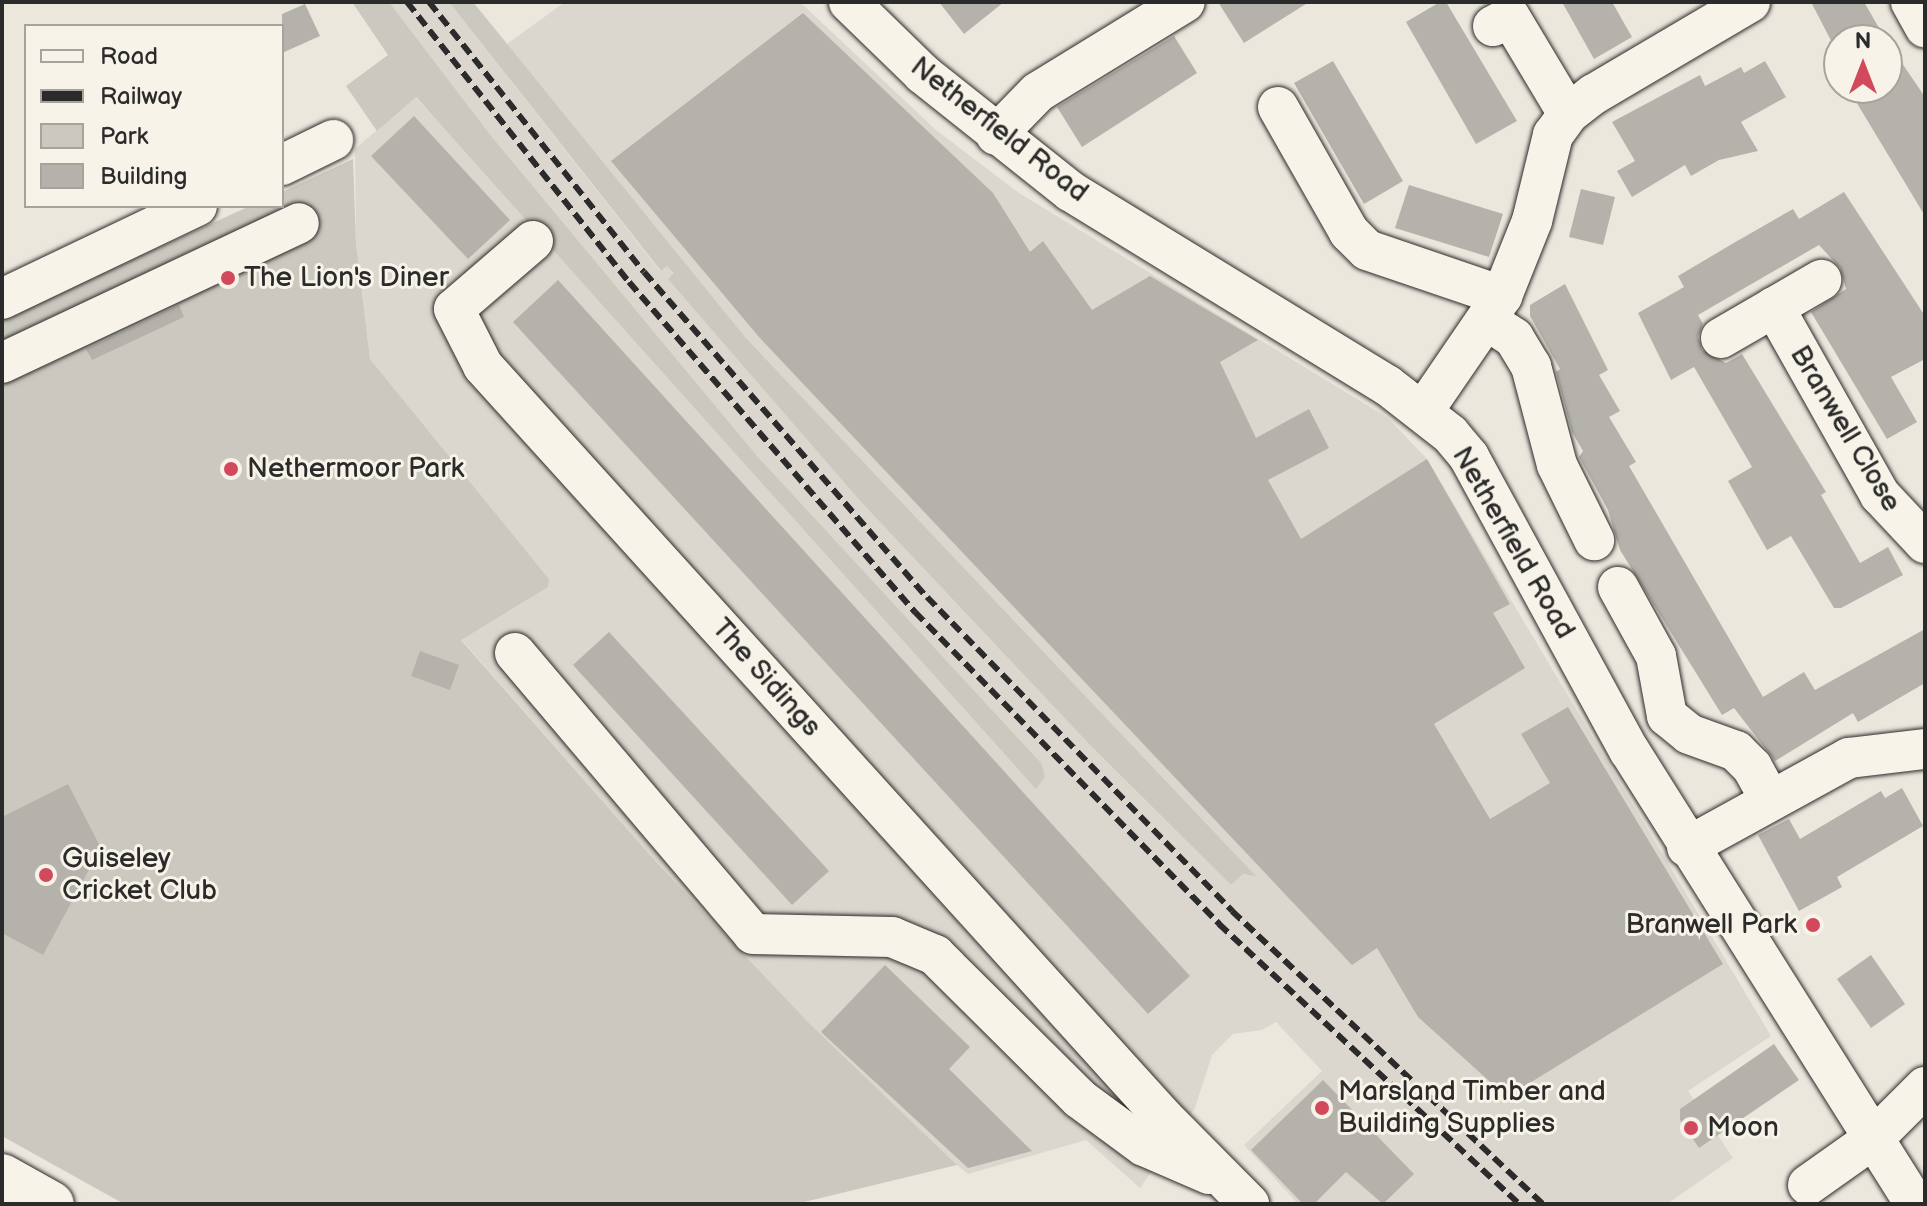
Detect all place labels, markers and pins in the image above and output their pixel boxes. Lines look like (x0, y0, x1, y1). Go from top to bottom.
place label: The Lion's Diner (244, 261, 449, 295)
marker: The Lion's Diner (219, 269, 237, 287)
place label: Nethermoor Park (247, 452, 464, 486)
marker: Nethermoor Park (222, 460, 240, 478)
place label: Guiseley Cricket Club (62, 842, 217, 908)
marker: Guiseley Cricket Club (37, 866, 55, 884)
place label: Branwell Park (1625, 908, 1797, 942)
marker: Branwell Park (1804, 916, 1822, 934)
place label: Marsland Timber and Building Supplies (1338, 1075, 1607, 1141)
marker: Marsland Timber and Building Supplies (1313, 1099, 1331, 1117)
place label: Moon (1707, 1111, 1779, 1145)
marker: Moon (1682, 1119, 1700, 1137)

